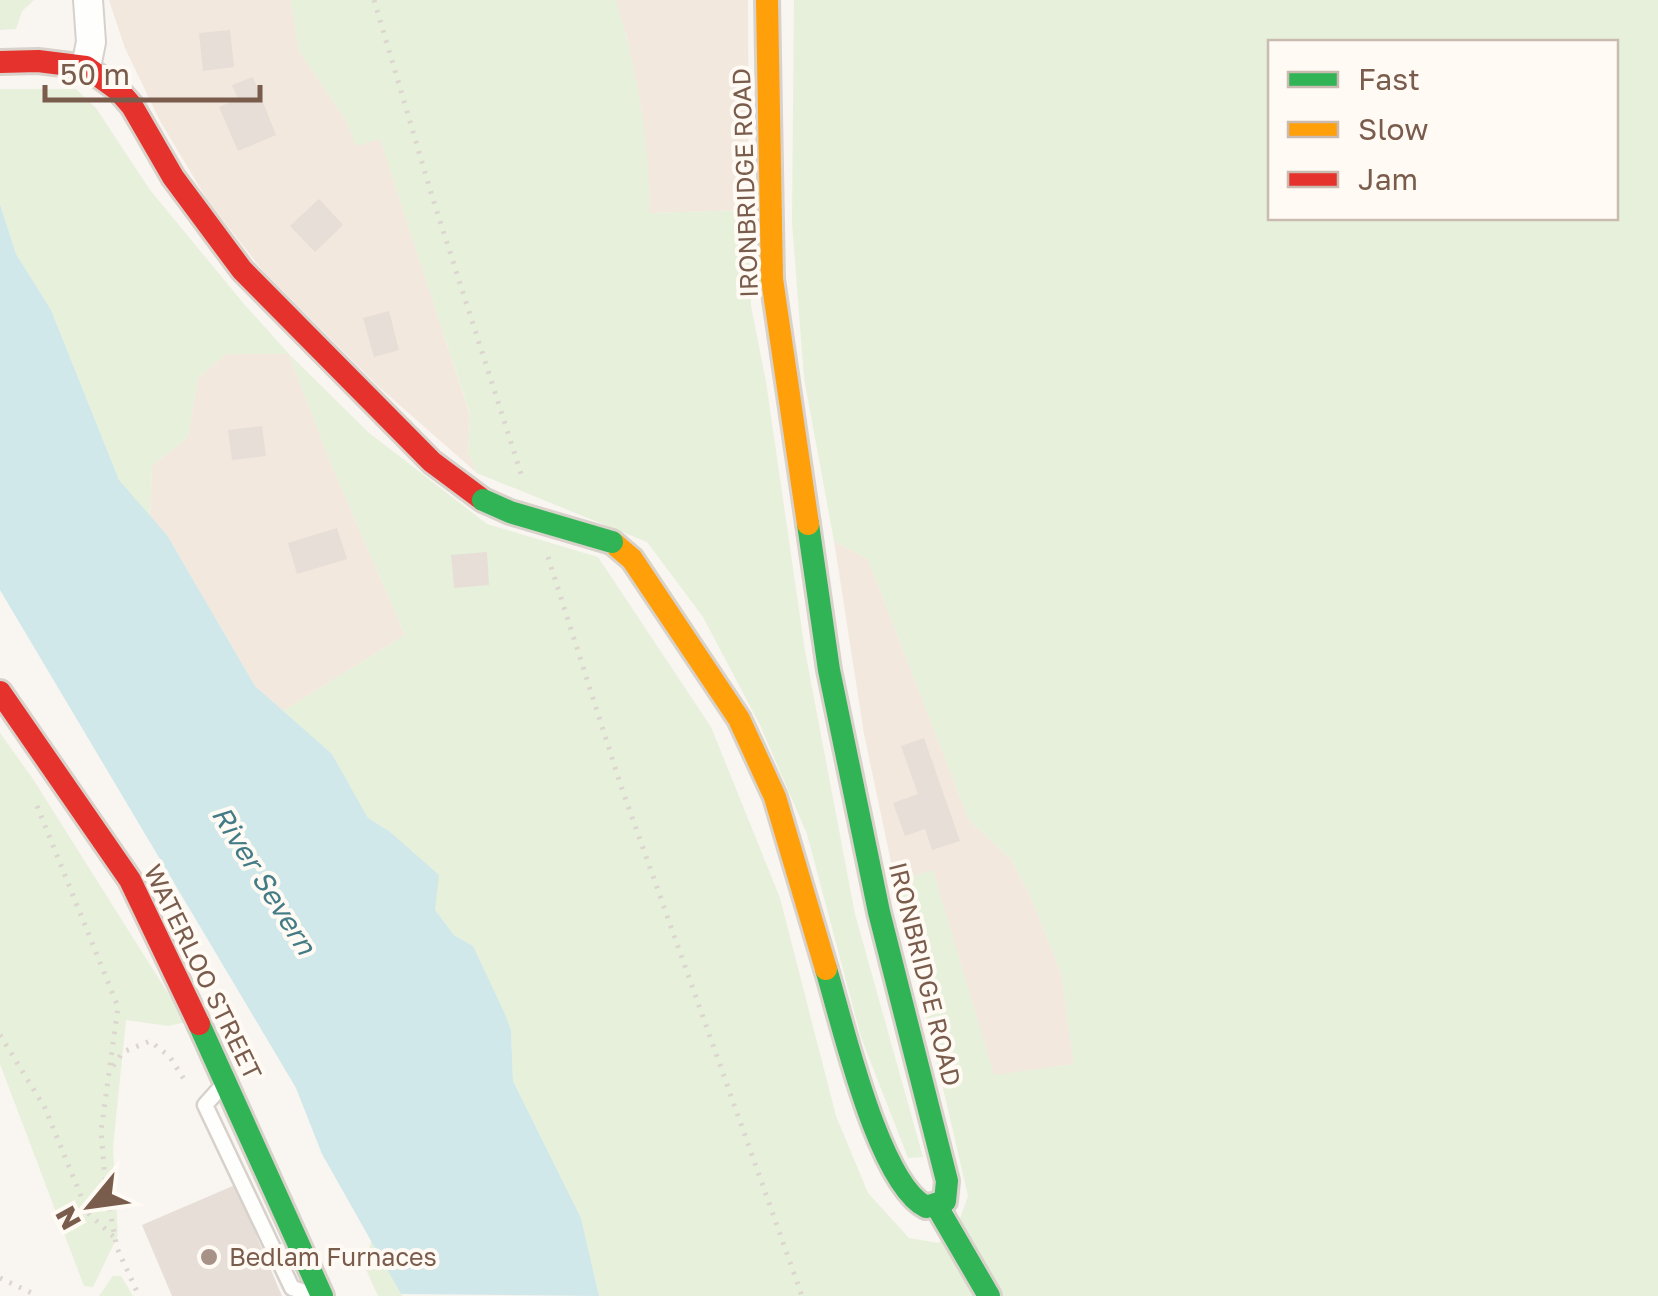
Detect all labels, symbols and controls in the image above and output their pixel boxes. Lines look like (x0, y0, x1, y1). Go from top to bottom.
scale bar (45, 40, 260, 102)
legend (1268, 40, 1618, 220)
text: 50 m (60, 56, 130, 92)
text: Fast (1358, 61, 1420, 97)
street label: IRONBRIDGE ROAD (725, 68, 764, 298)
text: Slow (1358, 111, 1429, 147)
text: Jam (1358, 161, 1418, 197)
water label: River Severn (206, 799, 324, 962)
street label: WATERLOO STREET (138, 859, 269, 1085)
street label: IRONBRIDGE ROAD (883, 859, 968, 1089)
north arrow (40, 1156, 140, 1256)
text: N (48, 1201, 87, 1236)
place label: Bedlam Furnaces (229, 1241, 437, 1272)
marker: Bedlam Furnaces (198, 1246, 220, 1268)

